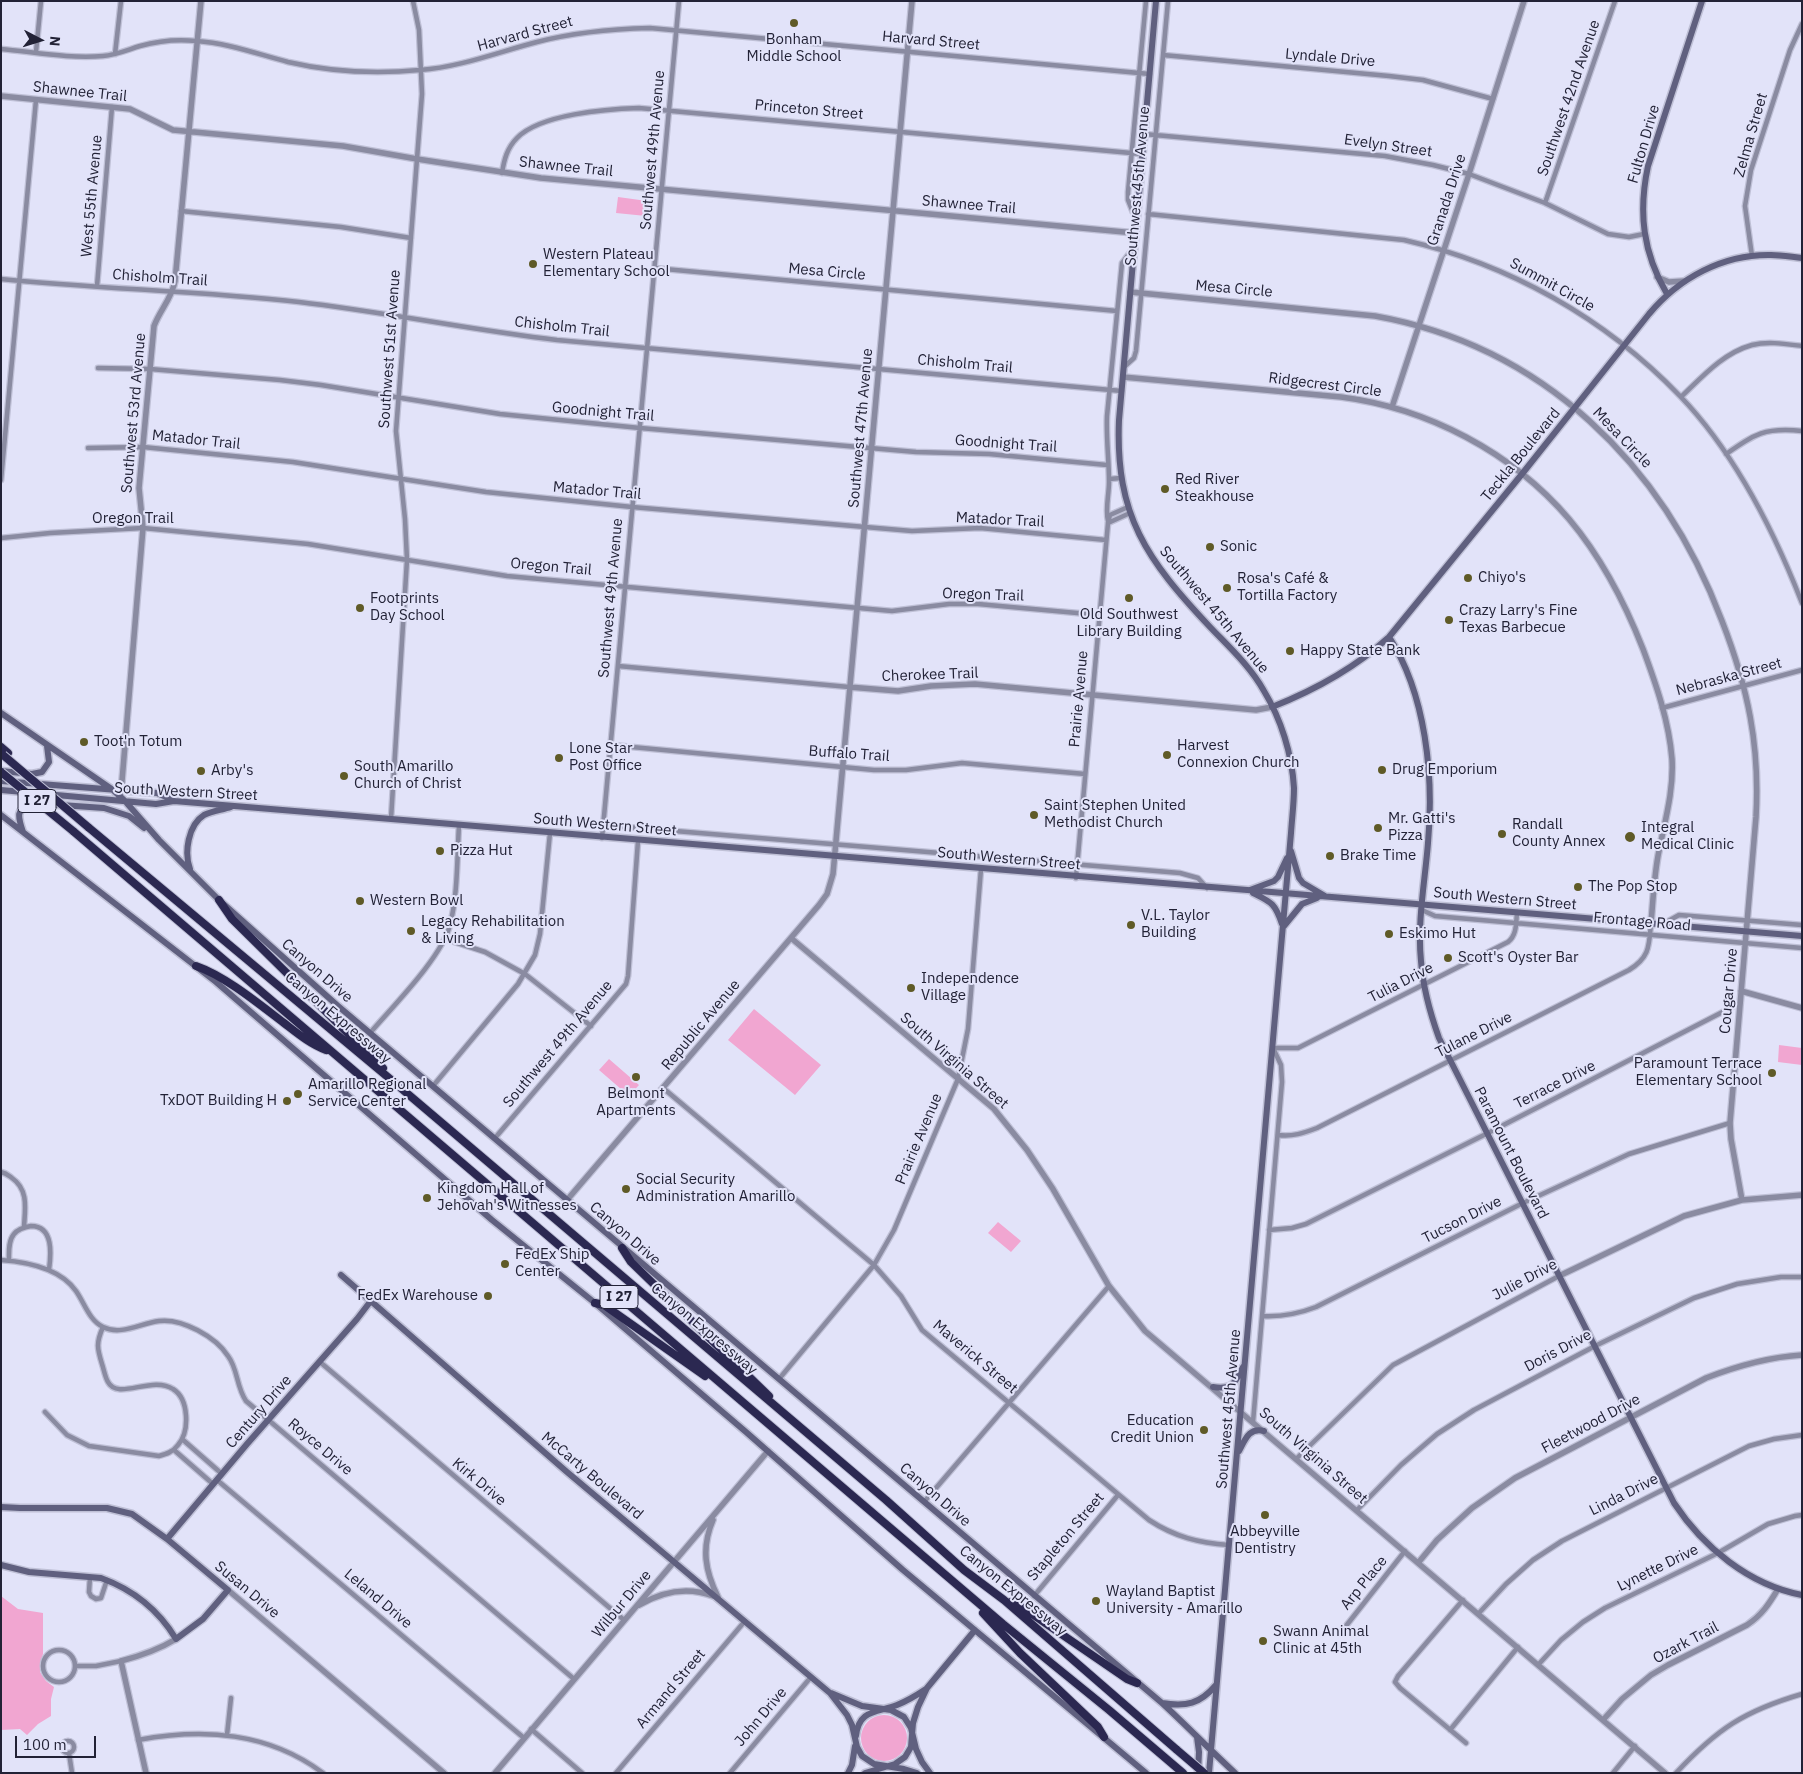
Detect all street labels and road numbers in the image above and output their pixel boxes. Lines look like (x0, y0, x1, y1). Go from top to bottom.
street label: Harvard Street (475, 13, 575, 55)
street label: Southwest 42nd Avenue (1534, 18, 1604, 178)
street label: Harvard Street (881, 28, 981, 54)
street label: Lyndale Drive (1284, 45, 1376, 71)
street label: Southwest 49th Avenue (637, 69, 669, 231)
street label: Shawnee Trail (32, 78, 128, 106)
street label: Zelma Street (1730, 91, 1772, 179)
street label: Princeton Street (754, 96, 864, 124)
street label: Fulton Drive (1624, 103, 1664, 185)
street label: Southwest 45th Avenue (1122, 105, 1154, 267)
street label: Evelyn Street (1343, 131, 1433, 161)
street label: West 55th Avenue (78, 134, 106, 258)
street label: Granada Drive (1424, 152, 1470, 248)
street label: Shawnee Trail (518, 153, 614, 181)
street label: Shawnee Trail (921, 192, 1017, 218)
street label: Summit Circle (1506, 254, 1598, 316)
street label: Mesa Circle (788, 260, 866, 284)
street label: Chisholm Trail (112, 266, 208, 290)
street label: Southwest 51st Avenue (375, 269, 405, 429)
street label: Mesa Circle (1195, 277, 1273, 301)
street label: Chisholm Trail (513, 313, 611, 341)
street label: Southwest 53rd Avenue (118, 332, 150, 494)
street label: Southwest 47th Avenue (845, 347, 877, 509)
street label: Chisholm Trail (917, 351, 1013, 377)
street label: Ridgecrest Circle (1267, 369, 1383, 401)
street label: Goodnight Trail (551, 399, 655, 425)
street label: Mesa Circle (1589, 404, 1655, 472)
street label: Teckla Boulevard (1478, 405, 1564, 505)
street label: Matador Trail (151, 426, 241, 454)
street label: Goodnight Trail (954, 431, 1058, 457)
street label: Matador Trail (552, 478, 642, 504)
street label: Matador Trail (955, 509, 1045, 531)
street label: Oregon Trail (92, 510, 174, 528)
street label: Southwest 49th Avenue (595, 517, 627, 679)
street label: Southwest 45th Avenue (1156, 543, 1272, 677)
street label: Oregon Trail (509, 554, 593, 580)
street label: Oregon Trail (942, 585, 1024, 605)
street label: Prairie Avenue (1066, 650, 1092, 748)
street label: Nebraska Street (1674, 654, 1784, 700)
street label: Cherokee Trail (881, 664, 979, 686)
street label: Buffalo Trail (808, 742, 890, 766)
street label: South Western Street (114, 779, 258, 805)
road number: I 27 (18, 789, 56, 812)
street label: South Western Street (533, 810, 677, 840)
street label: South Western Street (937, 844, 1081, 874)
street label: South Western Street (1433, 884, 1577, 914)
street label: Frontage Road (1593, 909, 1691, 935)
street label: Canyon Drive (278, 935, 356, 1007)
street label: Cougar Drive (1716, 947, 1742, 1035)
street label: Tulia Drive (1365, 959, 1437, 1007)
street label: Canyon Expressway (281, 968, 395, 1068)
street label: Republic Avenue (658, 976, 744, 1074)
street label: Southwest 49th Avenue (500, 977, 616, 1111)
street label: Tulane Drive (1433, 1008, 1515, 1062)
street label: South Virginia Street (896, 1009, 1012, 1113)
street label: Terrace Drive (1511, 1057, 1599, 1113)
street label: Paramount Boulevard (1470, 1084, 1552, 1222)
street label: Prairie Avenue (892, 1091, 946, 1187)
street label: Tucson Drive (1419, 1192, 1505, 1248)
street label: Canyon Drive (586, 1198, 664, 1270)
street label: Julie Drive (1490, 1255, 1560, 1305)
street label: Canyon Expressway (647, 1279, 761, 1379)
road number: I 27 (600, 1285, 638, 1308)
street label: Maverick Street (929, 1316, 1021, 1398)
street label: Doris Drive (1521, 1326, 1595, 1376)
street label: Southwest 45th Avenue (1213, 1328, 1245, 1490)
street label: Century Drive (222, 1372, 296, 1452)
street label: Fleetwood Drive (1538, 1390, 1644, 1458)
street label: South Virginia Street (1255, 1404, 1371, 1508)
street label: Royce Drive (284, 1415, 356, 1479)
street label: McCarty Boulevard (538, 1428, 646, 1524)
street label: Kirk Drive (448, 1454, 510, 1510)
street label: Canyon Drive (896, 1459, 974, 1531)
street label: Linda Drive (1587, 1470, 1661, 1520)
street label: Stapleton Street (1024, 1489, 1108, 1585)
street label: Lynette Drive (1614, 1541, 1702, 1595)
street label: Canyon Expressway (955, 1542, 1071, 1640)
street label: Arp Place (1337, 1552, 1391, 1614)
street label: Susan Drive (211, 1558, 283, 1622)
street label: Leland Drive (340, 1565, 416, 1633)
street label: Wilbur Drive (589, 1567, 655, 1641)
street label: Ozark Trail (1650, 1618, 1722, 1668)
street label: Armand Street (633, 1646, 709, 1732)
street label: John Drive (731, 1684, 791, 1750)

